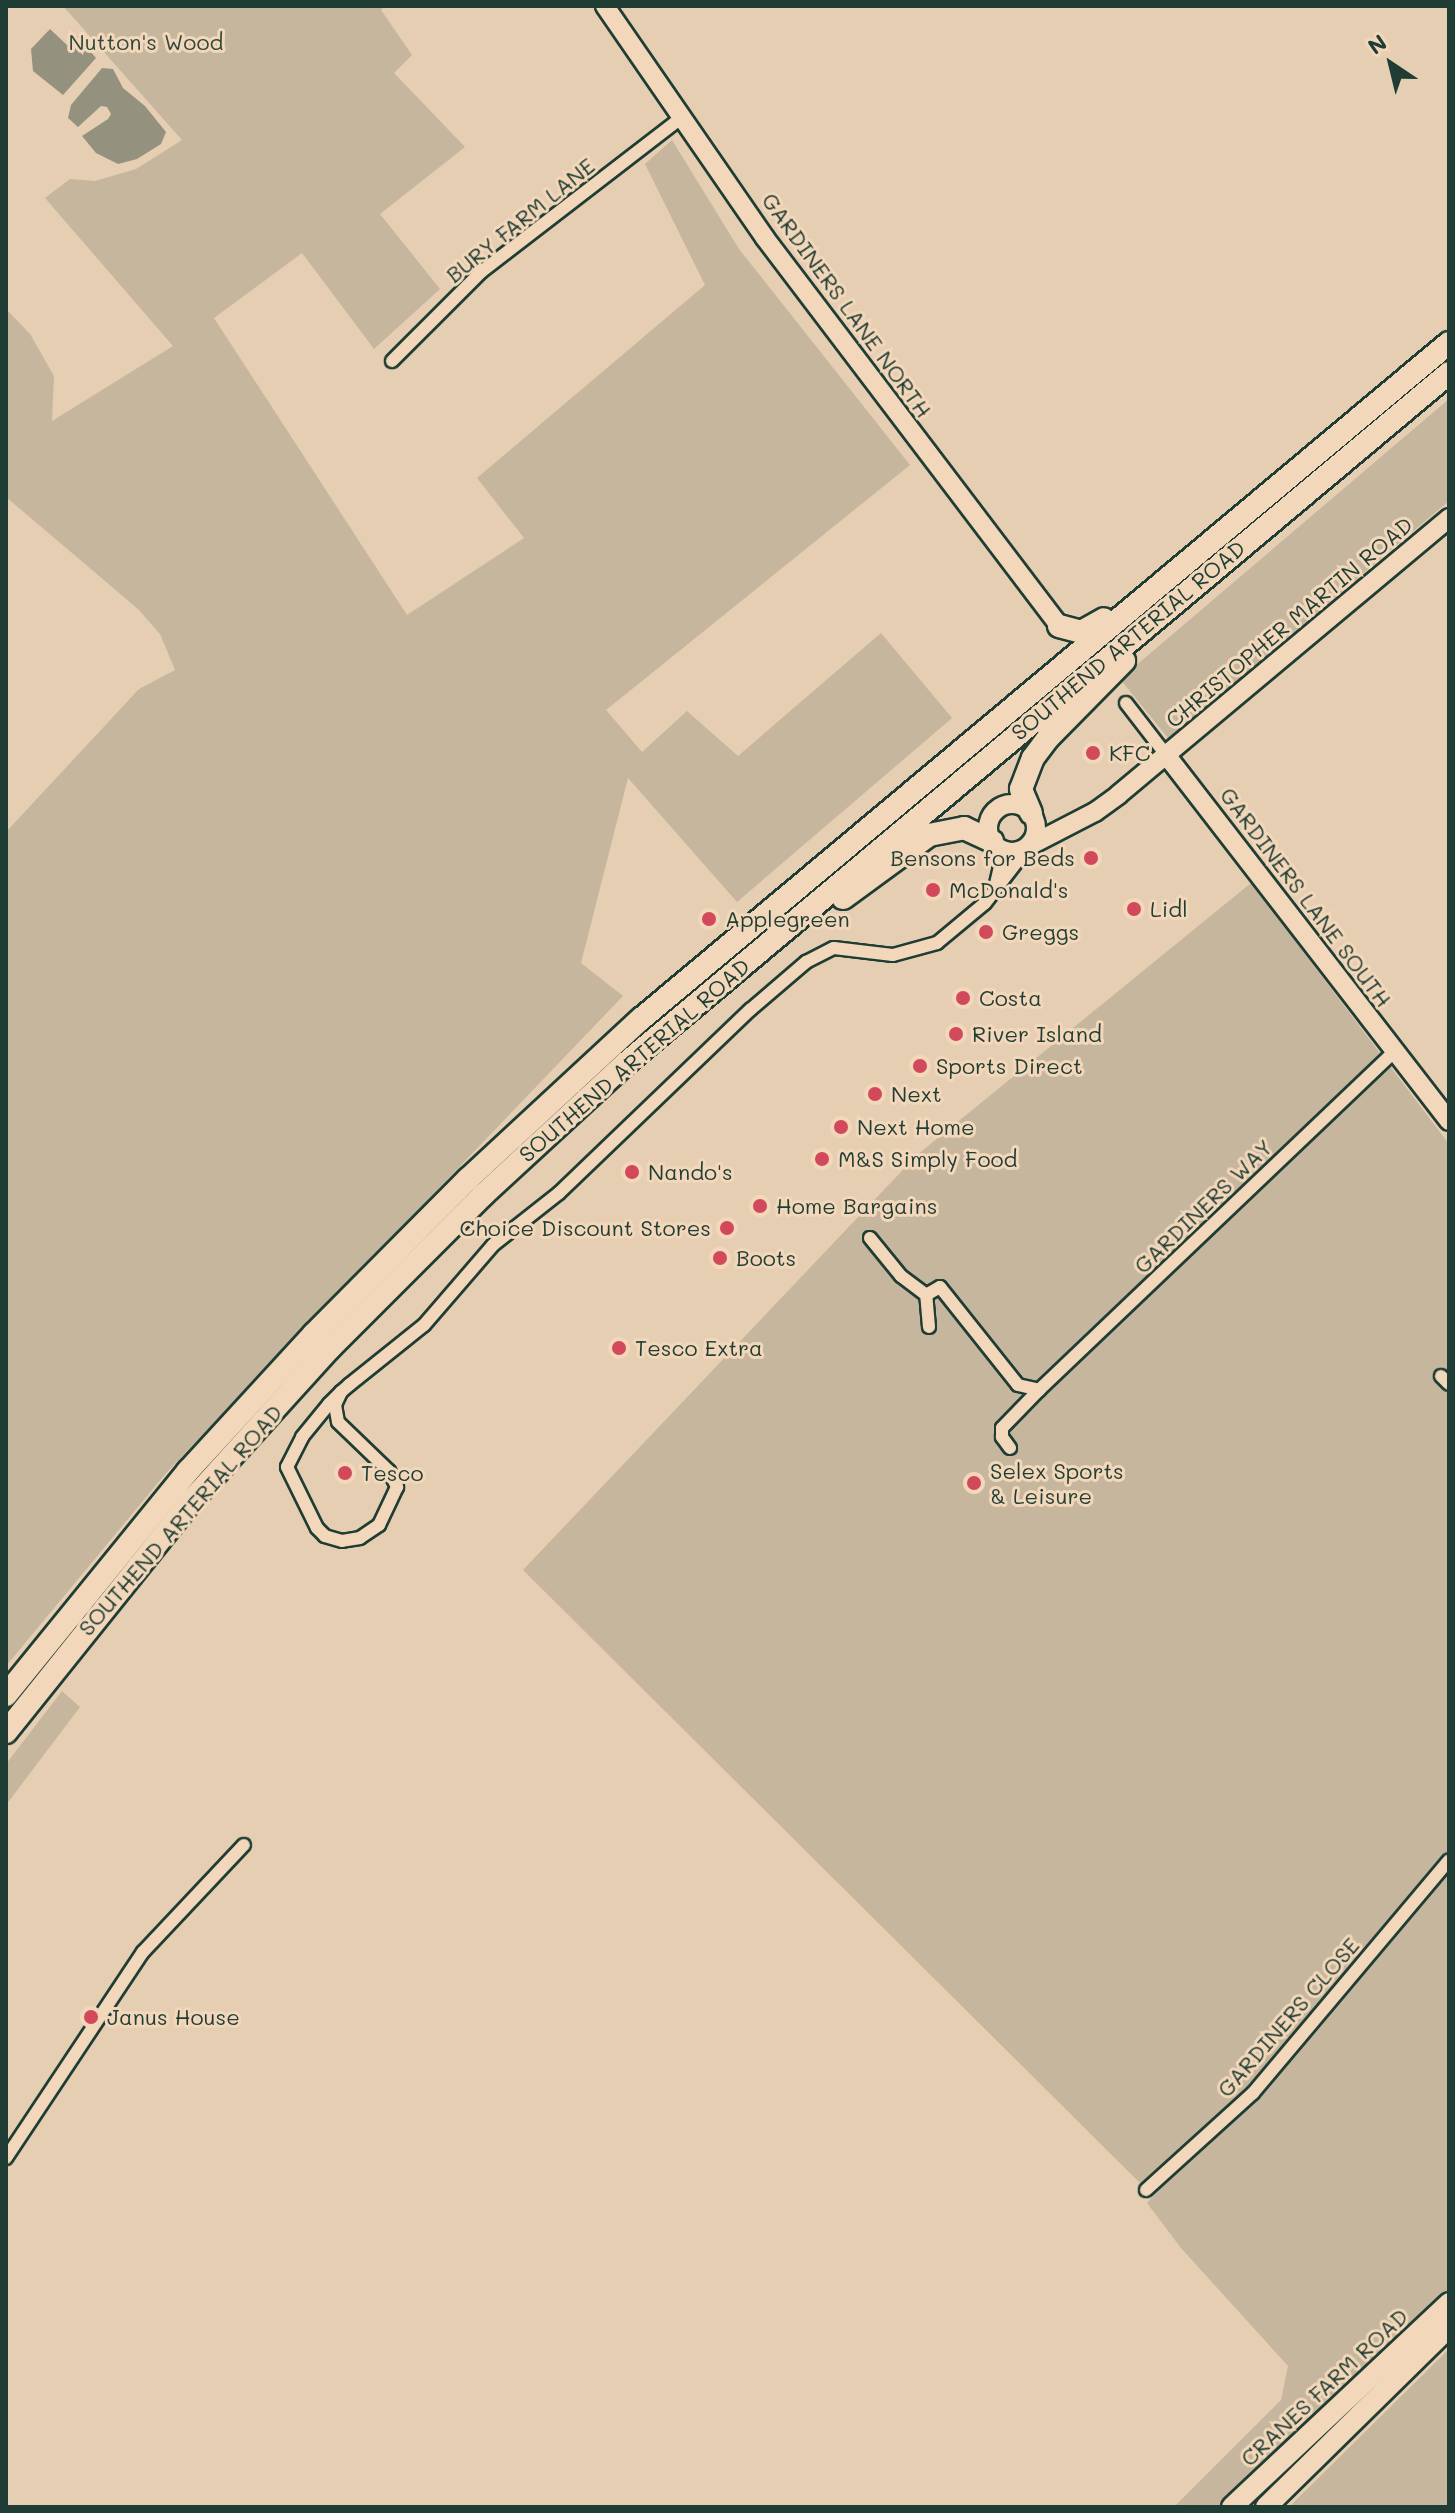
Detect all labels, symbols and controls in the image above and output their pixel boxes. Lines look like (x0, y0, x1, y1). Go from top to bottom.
north arrow (1351, 24, 1431, 104)
text: N (1362, 27, 1392, 61)
park label: Nutton's Wood (69, 29, 223, 55)
street label: BURY FARM LANE (440, 152, 600, 288)
street label: GARDINERS LANE NORTH (757, 188, 937, 422)
street label: CHRISTOPHER MARTIN ROAD (1160, 511, 1418, 733)
street label: SOUTHEND ARTERIAL ROAD (1006, 534, 1250, 746)
place label: KFC (1109, 740, 1150, 766)
marker: KFC (1084, 744, 1102, 762)
street label: GARDINERS LANE SOUTH (1215, 782, 1397, 1012)
place label: Bensons for Beds (890, 845, 1075, 871)
marker: Bensons for Beds (1082, 849, 1100, 867)
place label: McDonald's (949, 877, 1069, 903)
marker: McDonald's (924, 881, 942, 899)
place label: Lidl (1150, 896, 1188, 922)
marker: Lidl (1125, 900, 1143, 918)
place label: Applegreen (725, 906, 850, 932)
marker: Applegreen (700, 910, 718, 928)
place label: Greggs (1002, 919, 1079, 945)
marker: Greggs (977, 923, 995, 941)
street label: SOUTHEND ARTERIAL ROAD (513, 953, 755, 1167)
place label: Costa (979, 985, 1042, 1011)
marker: Costa (954, 989, 972, 1007)
place label: River Island (972, 1021, 1102, 1047)
marker: River Island (947, 1025, 965, 1043)
place label: Sports Direct (936, 1053, 1083, 1079)
marker: Sports Direct (911, 1057, 929, 1075)
place label: Next (891, 1081, 942, 1107)
marker: Next (866, 1085, 884, 1103)
place label: Next Home (857, 1114, 975, 1140)
marker: Next Home (832, 1118, 850, 1136)
street label: GARDINERS WAY (1128, 1133, 1278, 1279)
place label: M&S Simply Food (838, 1146, 1017, 1172)
marker: M&S Simply Food (813, 1150, 831, 1168)
place label: Nando's (648, 1159, 733, 1185)
marker: Nando's (623, 1163, 641, 1181)
place label: Home Bargains (776, 1193, 937, 1219)
marker: Home Bargains (751, 1197, 769, 1215)
place label: Choice Discount Stores (460, 1215, 711, 1241)
marker: Choice Discount Stores (718, 1219, 736, 1237)
place label: Boots (736, 1245, 796, 1271)
marker: Boots (711, 1249, 729, 1267)
place label: Tesco Extra (635, 1335, 763, 1361)
marker: Tesco Extra (610, 1339, 628, 1357)
street label: SOUTHEND ARTERIAL ROAD (73, 1399, 287, 1641)
place label: Selex Sports & Leisure (990, 1457, 1124, 1508)
place label: Tesco (361, 1460, 424, 1486)
marker: Tesco (336, 1464, 354, 1482)
marker: Selex Sports & Leisure (965, 1474, 983, 1492)
street label: GARDINERS CLOSE (1212, 1932, 1364, 2102)
place label: Janus House (107, 2004, 240, 2030)
marker: Janus House (82, 2008, 100, 2026)
street label: CRANES FARM ROAD (1235, 2303, 1413, 2471)

